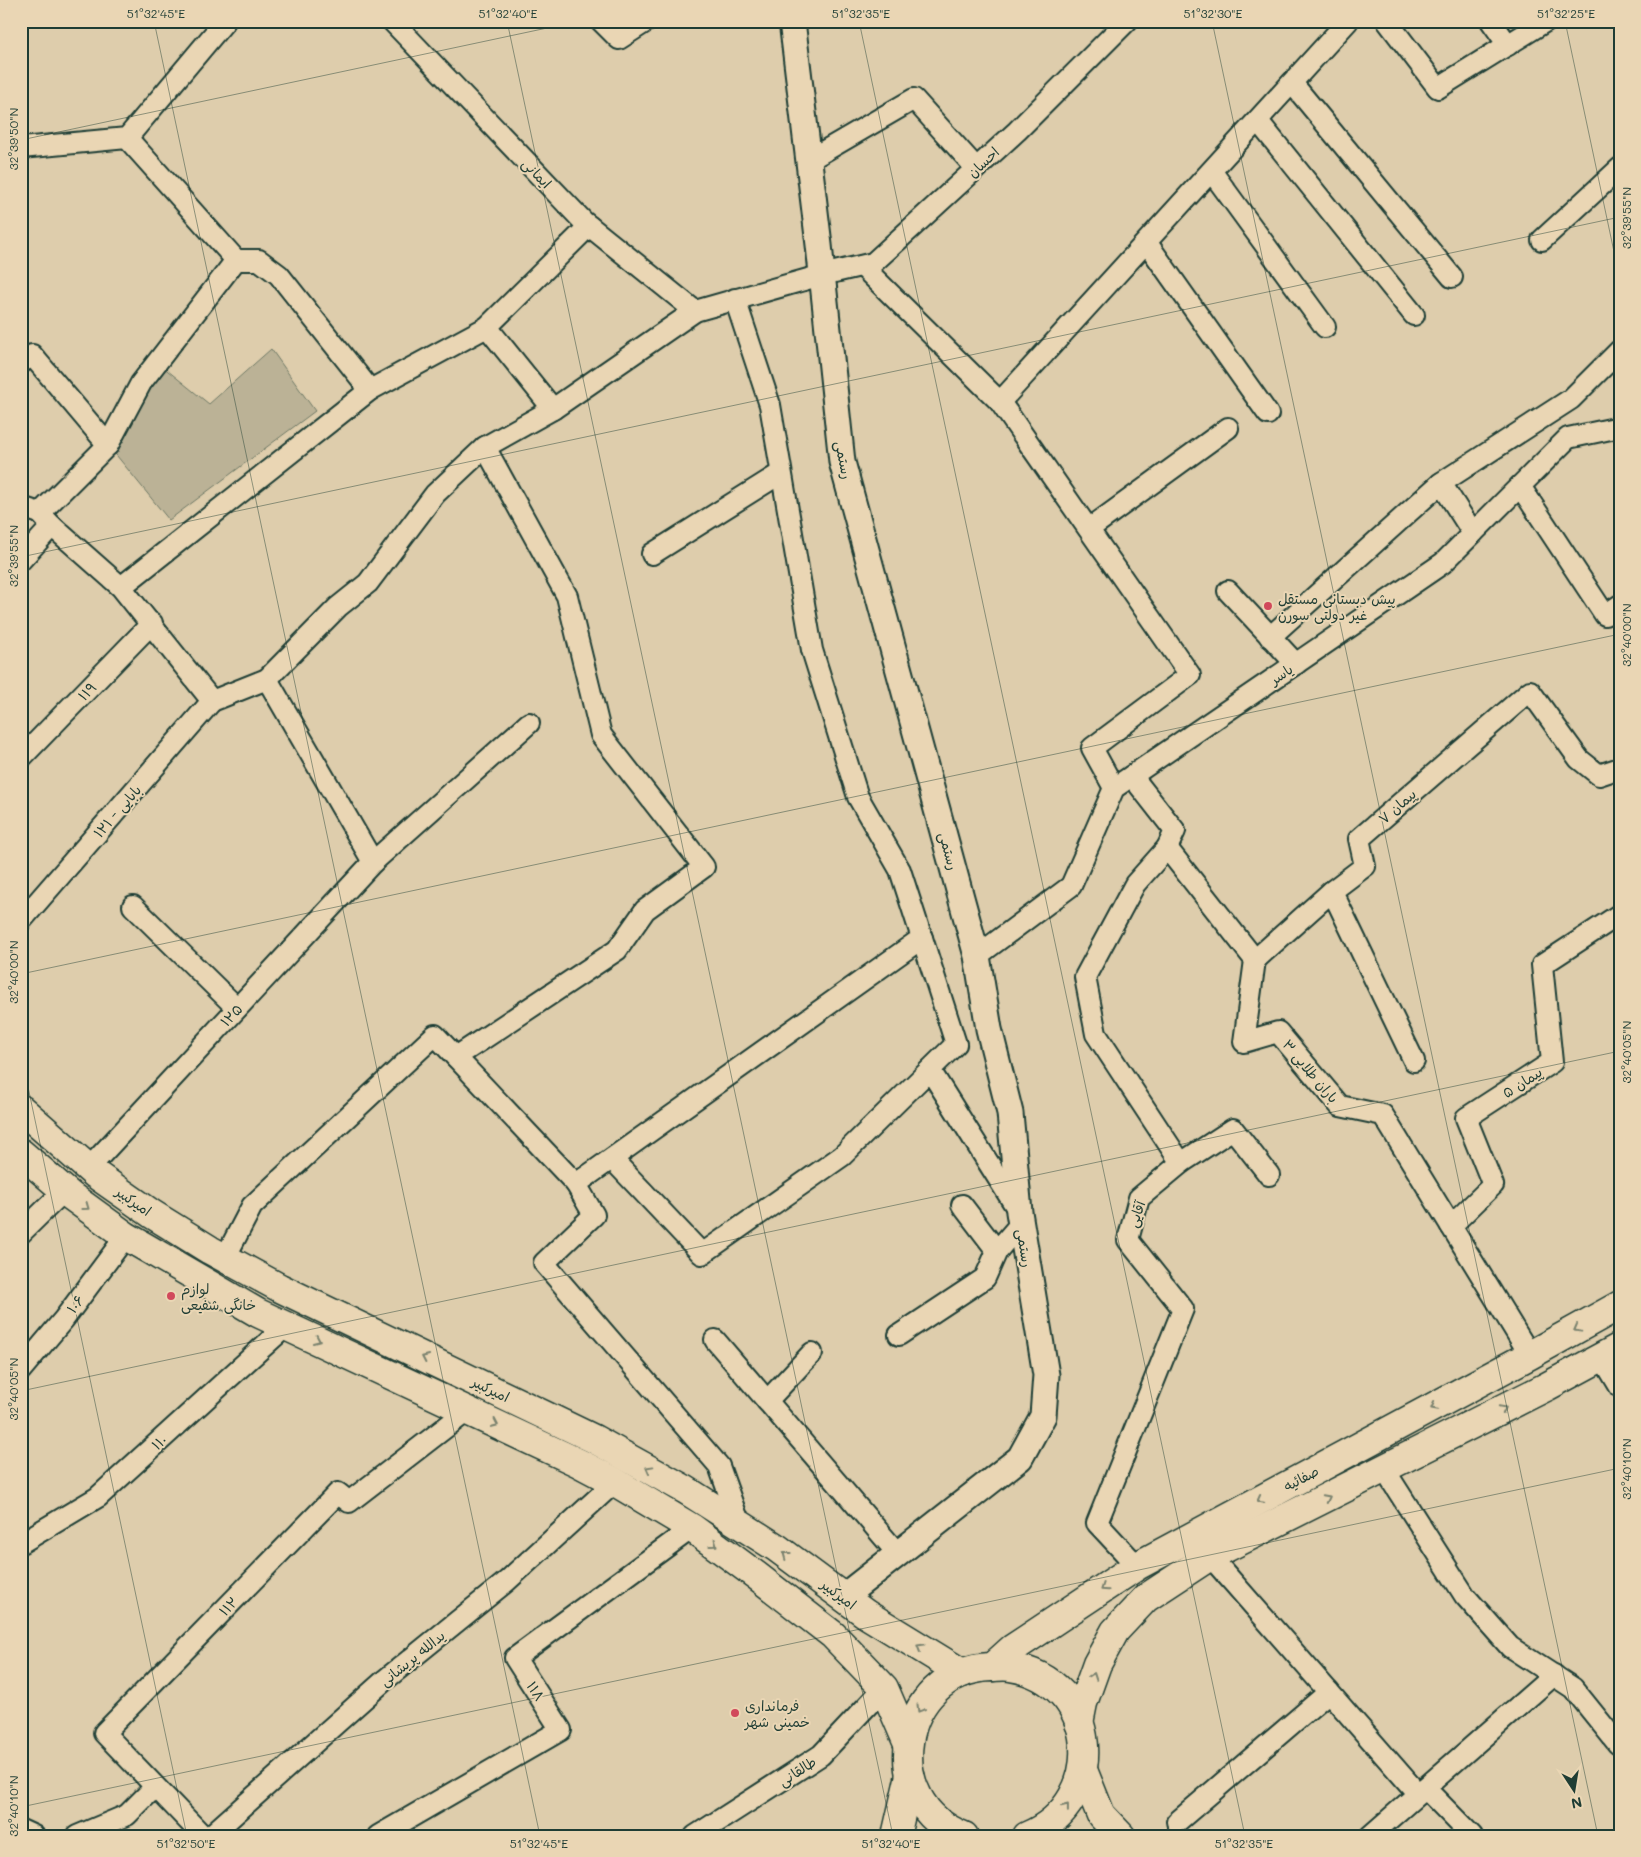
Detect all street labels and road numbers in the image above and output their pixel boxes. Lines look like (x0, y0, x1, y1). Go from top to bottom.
street label: احسان (963, 142, 1003, 182)
street label: ایمانی (518, 154, 556, 192)
street label: رستمی (831, 439, 857, 481)
street label: یاسر (1265, 659, 1296, 689)
street label: ۱۱۹ (74, 678, 100, 704)
street label: بابایی - ۱۲۱ (89, 781, 145, 841)
street label: پیمان ۷ (1374, 784, 1421, 828)
street label: رستمی (935, 830, 963, 872)
street label: ۱۲۵ (216, 1000, 246, 1030)
street label: باران طلایی ۳ (1279, 1035, 1343, 1107)
street label: پیمان ۵ (1498, 1062, 1546, 1103)
street label: امیرکبیر (112, 1181, 156, 1220)
street label: آقایی (1123, 1198, 1150, 1230)
street label: رستمی (1013, 1227, 1037, 1269)
street label: ۱۰۶ (62, 1291, 88, 1317)
street label: امیرکبیر (468, 1371, 513, 1406)
street label: ۱۱۰ (147, 1430, 171, 1454)
street label: صفائیه (1280, 1461, 1322, 1495)
street label: امیرکبیر (817, 1574, 860, 1613)
street label: ۱۱۲ (214, 1592, 242, 1620)
street label: یدالله پریشانی (375, 1626, 449, 1691)
street label: ۱۱۸ (523, 1677, 549, 1705)
street label: طالقانی (774, 1752, 820, 1790)

